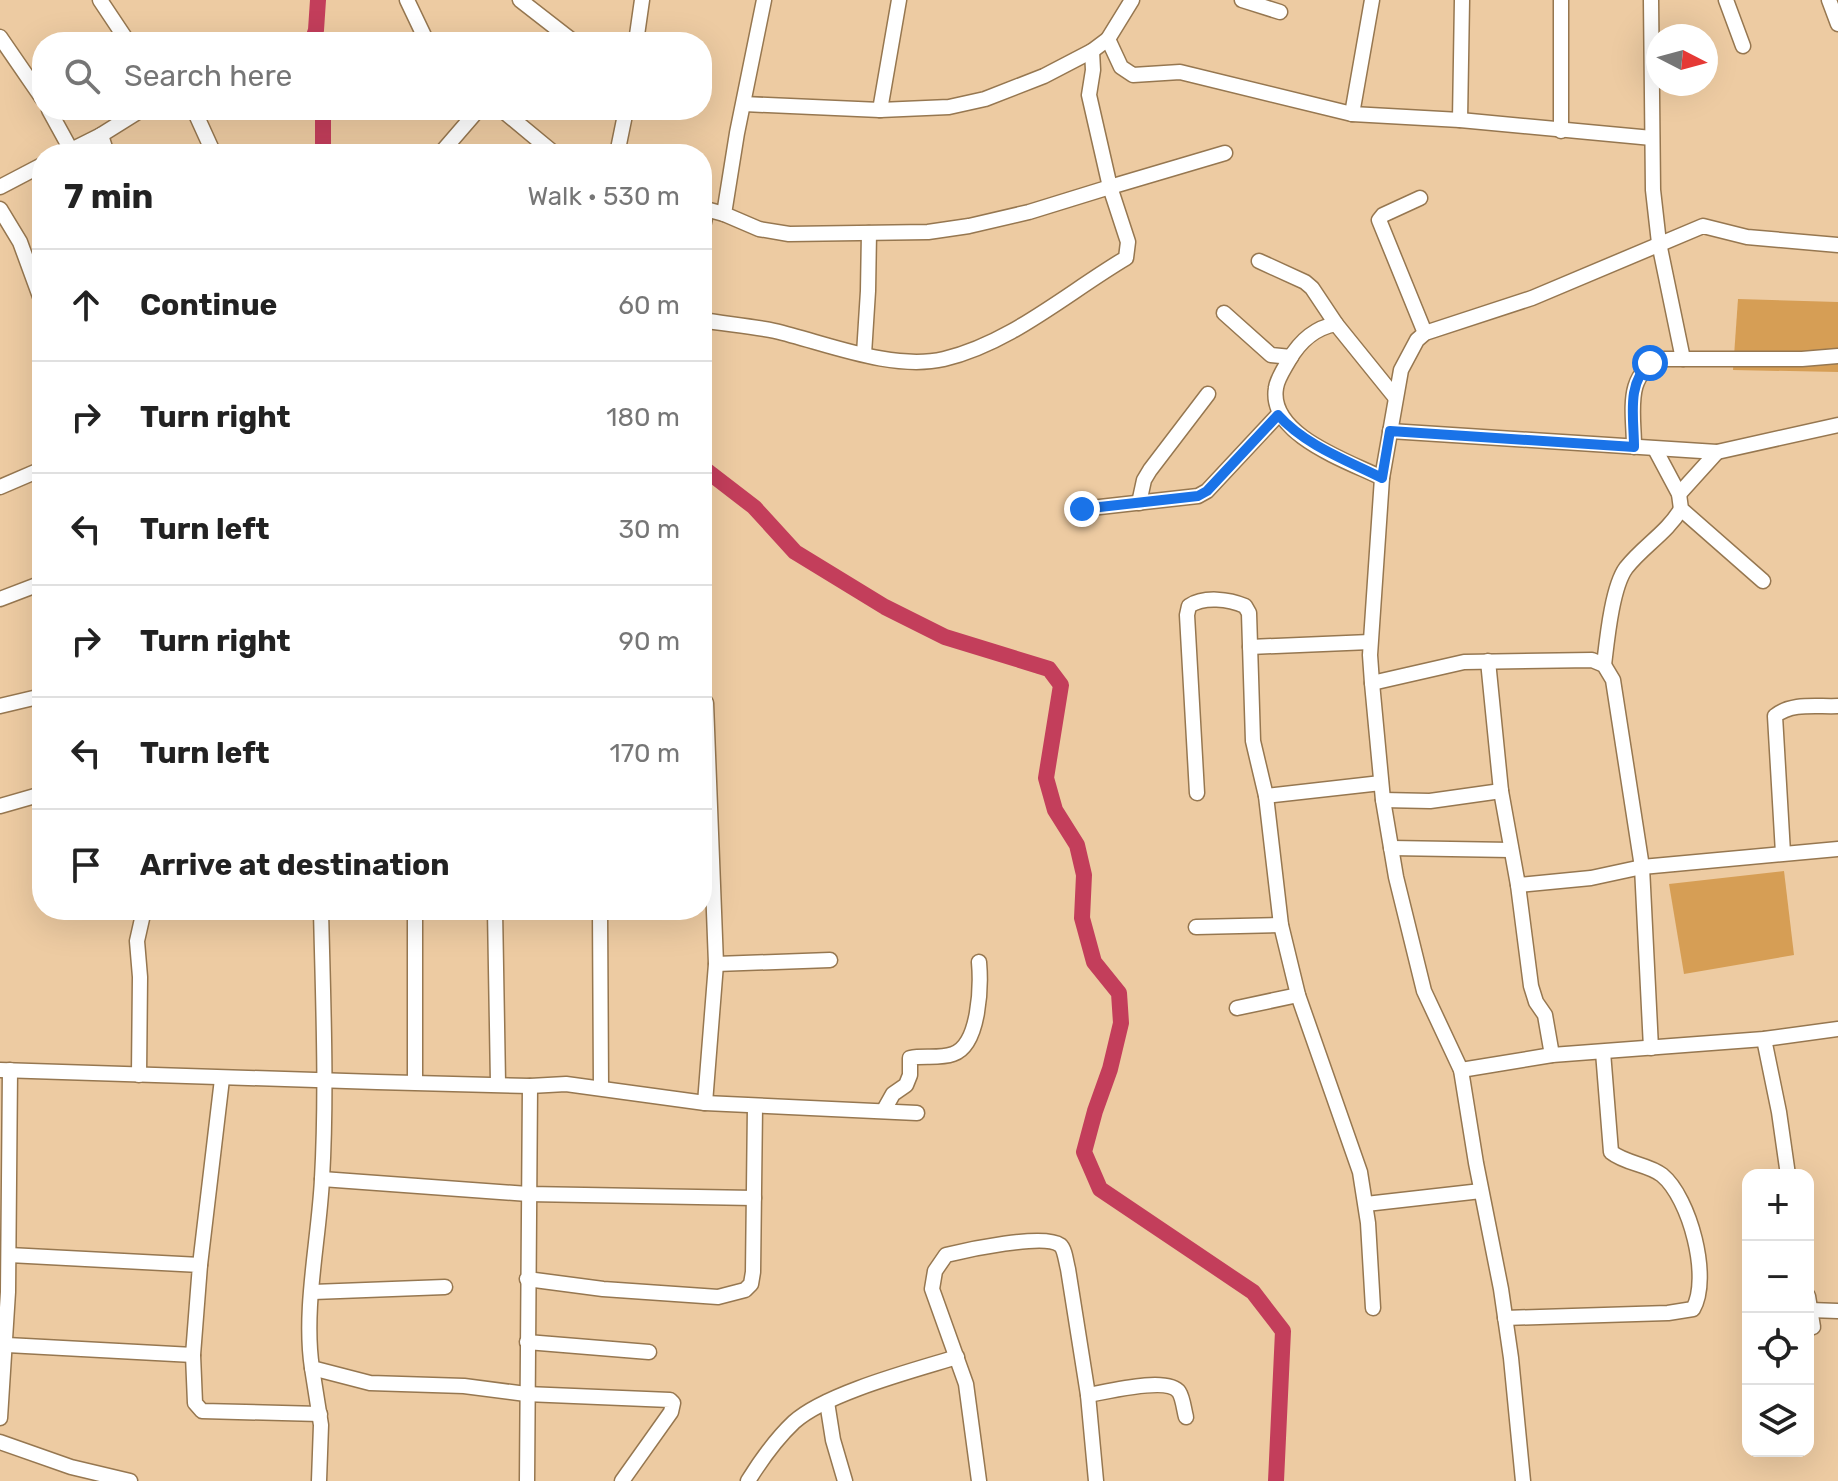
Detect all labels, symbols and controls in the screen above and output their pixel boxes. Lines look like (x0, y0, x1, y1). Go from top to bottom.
north arrow (1646, 24, 1718, 96)
search box (32, 32, 712, 120)
icon: search (60, 54, 104, 98)
text: Search here (124, 58, 292, 94)
text: 7 min (64, 176, 153, 217)
text: Walk · 530 m (528, 181, 680, 212)
icon: ahead (64, 283, 108, 327)
text: Continue (140, 287, 277, 323)
text: 60 m (618, 290, 680, 321)
route start (1632, 345, 1668, 381)
icon: right (64, 395, 108, 439)
text: Turn right (140, 399, 291, 435)
text: 180 m (606, 402, 680, 433)
route end (1064, 491, 1100, 527)
icon: left (64, 507, 108, 551)
text: Turn left (140, 511, 270, 547)
text: 30 m (618, 514, 680, 545)
icon: right (64, 619, 108, 663)
text: Turn right (140, 623, 291, 659)
text: 90 m (619, 626, 680, 657)
icon: left (64, 731, 108, 775)
text: Turn left (140, 735, 270, 771)
text: 170 m (610, 738, 680, 769)
icon: arrive (64, 843, 108, 887)
text: Arrive at destination (140, 847, 450, 883)
map controls (1742, 1169, 1814, 1457)
button: + (1742, 1169, 1814, 1241)
button: − (1742, 1241, 1814, 1313)
button: locate (1742, 1313, 1814, 1385)
button: layers (1742, 1385, 1814, 1457)

